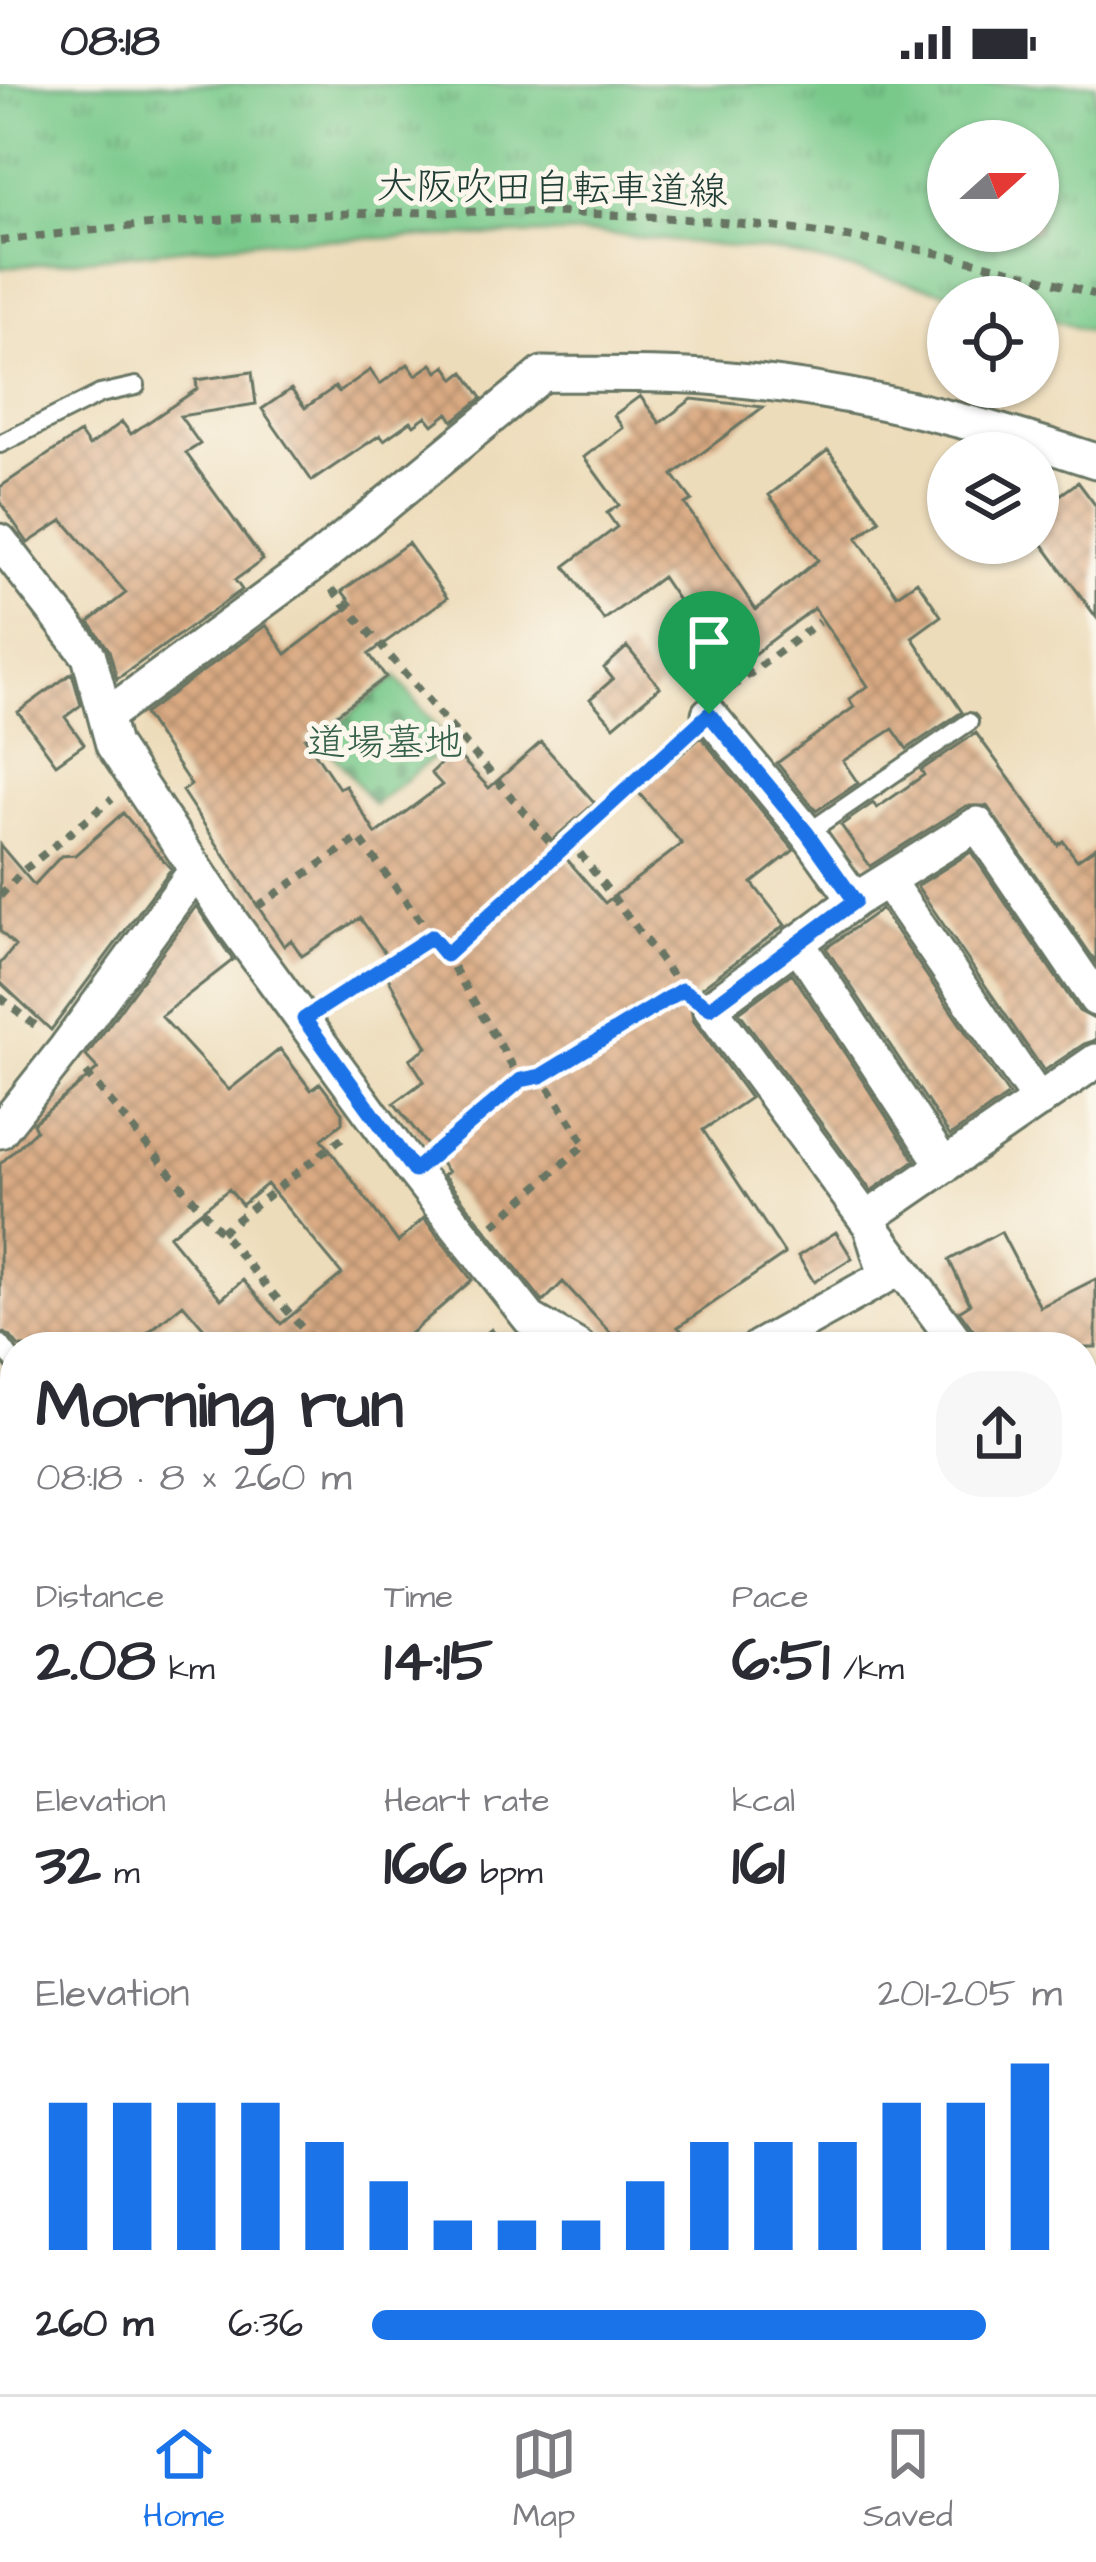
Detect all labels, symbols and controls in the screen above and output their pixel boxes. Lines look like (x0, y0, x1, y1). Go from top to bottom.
text: 08:18 (60, 11, 160, 73)
north arrow (927, 120, 1059, 252)
map controls (927, 120, 1059, 564)
street label: 大阪吹田自転車道線 (376, 160, 728, 220)
button: locate (927, 276, 1059, 408)
button: layers (927, 432, 1059, 564)
pin (658, 591, 760, 714)
icon: arrive (676, 609, 742, 675)
park label: 道場墓地 (307, 717, 463, 771)
text: Morning run (36, 1361, 404, 1453)
button: share (936, 1371, 1062, 1497)
text: 08:18 · 8 × 260 m (36, 1452, 352, 1506)
text: Distance (36, 1574, 164, 1620)
text: Time (384, 1574, 453, 1620)
text: Pace (732, 1574, 809, 1620)
text: 2.08 (36, 1620, 156, 1703)
text: 14:15 (384, 1620, 493, 1703)
text: 6:51 (732, 1620, 830, 1703)
text: km (156, 1646, 215, 1692)
text: /km (830, 1646, 904, 1692)
text: Elevation (36, 1778, 166, 1824)
text: Heart rate (384, 1778, 550, 1824)
text: kcal (732, 1778, 795, 1824)
text: 32 (36, 1824, 101, 1907)
text: 166 (384, 1824, 467, 1907)
text: 161 (732, 1824, 785, 1907)
text: m (101, 1850, 140, 1896)
text: bpm (467, 1850, 543, 1896)
text: Elevation (36, 1968, 190, 2022)
text: 201–205 m (877, 1968, 1062, 2022)
text: 260 m (36, 2298, 153, 2352)
text: 6:36 (228, 2298, 303, 2352)
tab: Home (143, 2421, 225, 2539)
tab: Map (511, 2421, 577, 2539)
tab: Saved (863, 2421, 953, 2539)

